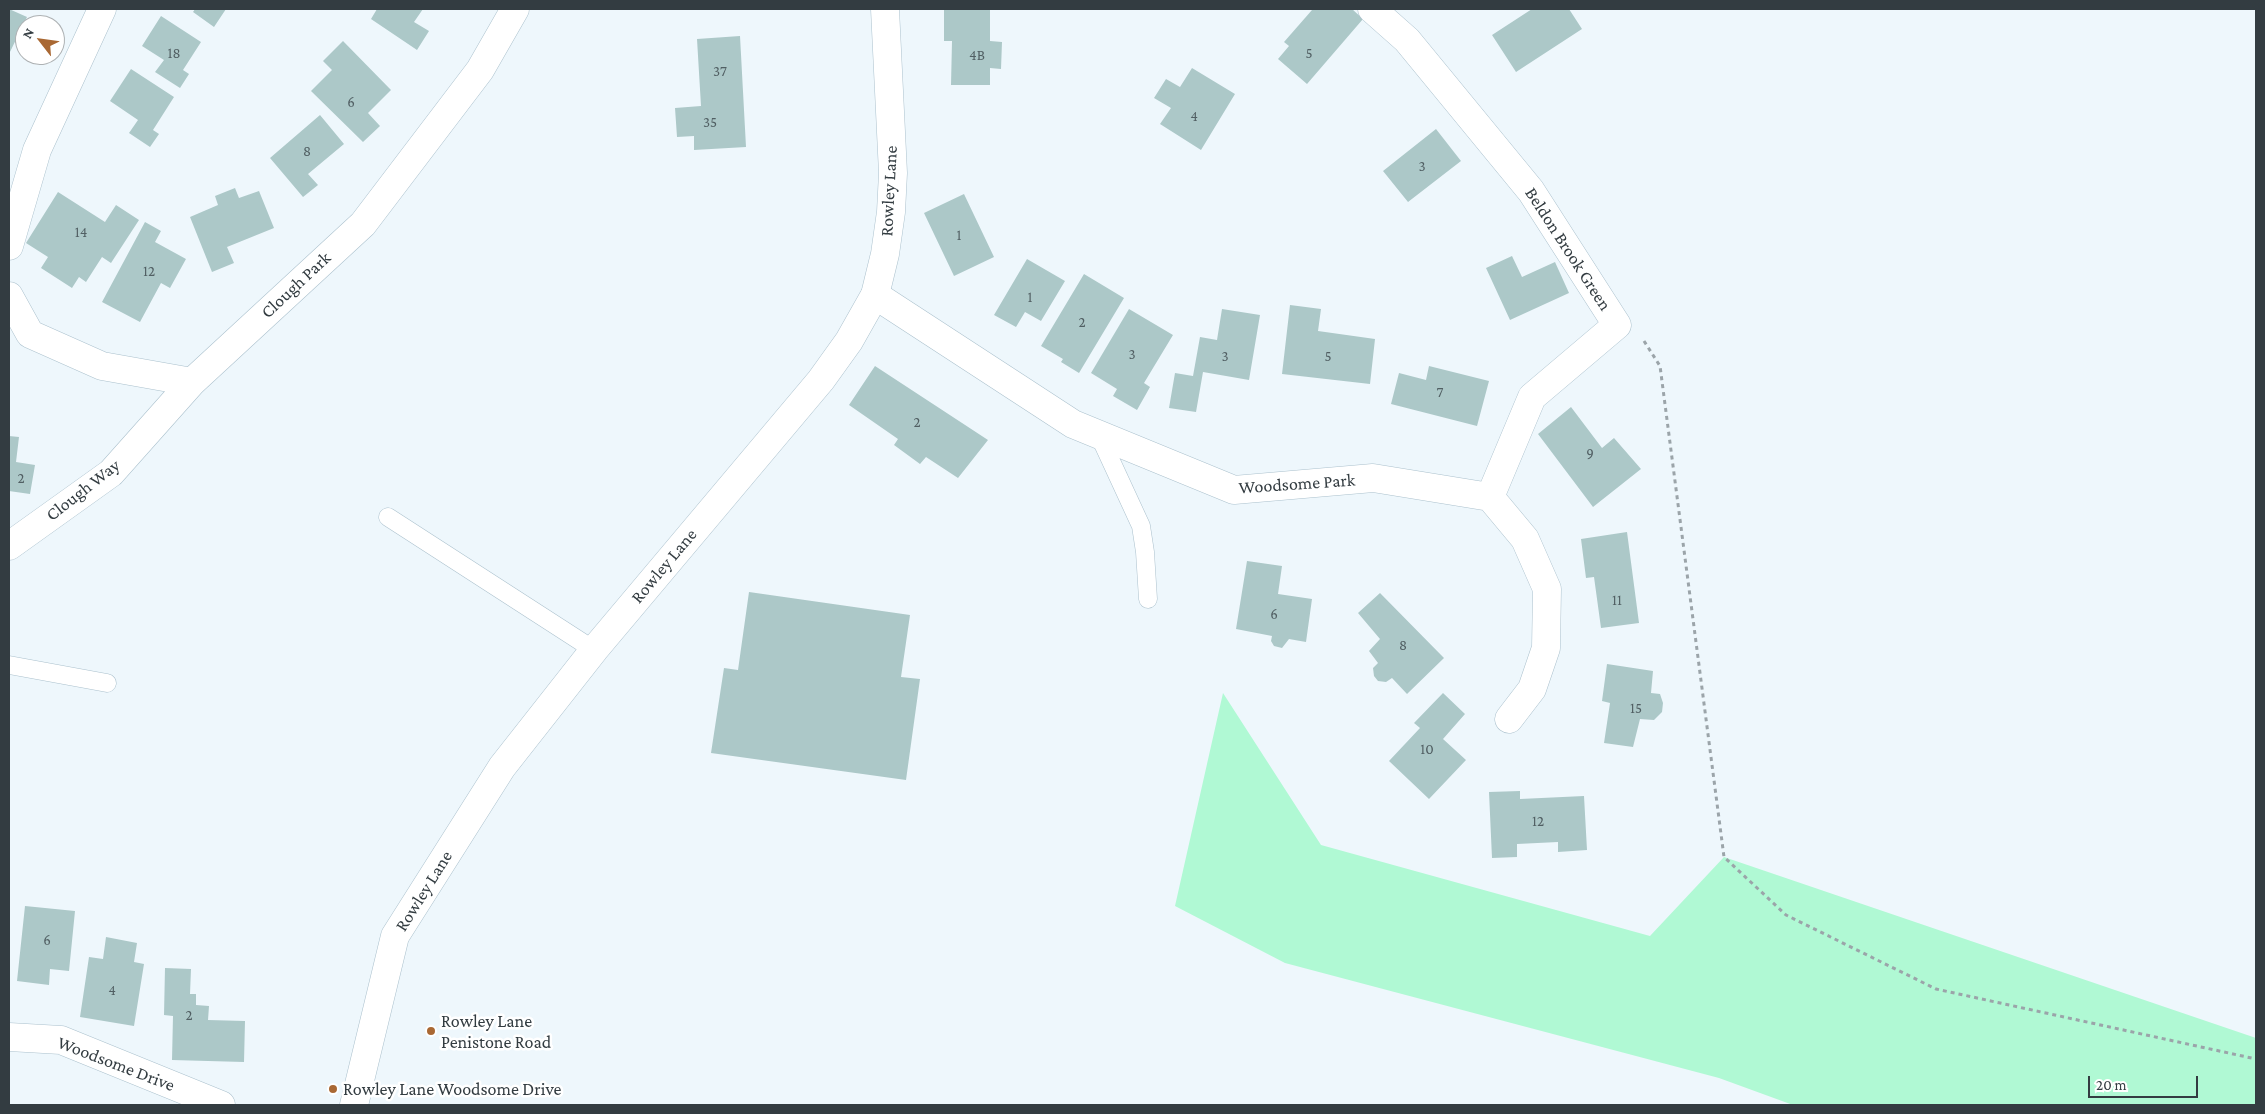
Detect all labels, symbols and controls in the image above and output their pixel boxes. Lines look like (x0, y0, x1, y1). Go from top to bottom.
north arrow (15, 15, 65, 65)
text: N (19, 25, 37, 41)
house number: 18 (167, 44, 181, 62)
house number: 5 (1305, 44, 1313, 62)
house number: 4B (969, 46, 985, 64)
house number: 37 (713, 62, 727, 80)
house number: 6 (347, 93, 355, 111)
house number: 4 (1190, 107, 1198, 125)
house number: 35 (703, 113, 717, 131)
house number: 8 (303, 142, 311, 160)
street label: Rowley Lane (876, 145, 902, 237)
house number: 3 (1418, 157, 1426, 175)
street label: Beldon Brook Green (1520, 183, 1616, 315)
house number: 14 (75, 223, 87, 241)
house number: 1 (957, 226, 961, 244)
street label: Clough Park (257, 247, 335, 323)
house number: 12 (143, 262, 155, 280)
house number: 1 (1028, 288, 1032, 306)
house number: 2 (1078, 313, 1086, 331)
house number: 3 (1128, 345, 1136, 363)
house number: 3 (1221, 347, 1229, 365)
house number: 5 (1324, 347, 1332, 365)
house number: 7 (1437, 383, 1443, 401)
house number: 2 (913, 413, 921, 431)
house number: 9 (1586, 444, 1594, 462)
street label: Clough Way (42, 454, 124, 526)
house number: 2 (17, 469, 25, 487)
street label: Woodsome Park (1238, 469, 1356, 499)
street label: Rowley Lane (626, 524, 702, 608)
house number: 11 (1612, 591, 1622, 609)
house number: 6 (1270, 605, 1278, 623)
house number: 8 (1399, 636, 1407, 654)
house number: 15 (1630, 699, 1642, 717)
house number: 10 (1420, 740, 1434, 758)
house number: 12 (1532, 812, 1544, 830)
street label: Rowley Lane (391, 847, 457, 935)
house number: 6 (43, 931, 51, 949)
house number: 4 (108, 981, 116, 999)
house number: 2 (185, 1006, 193, 1024)
place label: Rowley Lane Penistone Road (441, 1010, 551, 1052)
marker: Rowley Lane Penistone Road (425, 1025, 437, 1037)
street label: Woodsome Drive (54, 1032, 178, 1096)
scale bar (2090, 1066, 2200, 1098)
text: 20 m (2096, 1077, 2127, 1093)
place label: Rowley Lane Woodsome Drive (343, 1078, 561, 1100)
marker: Rowley Lane Woodsome Drive (327, 1083, 339, 1095)

